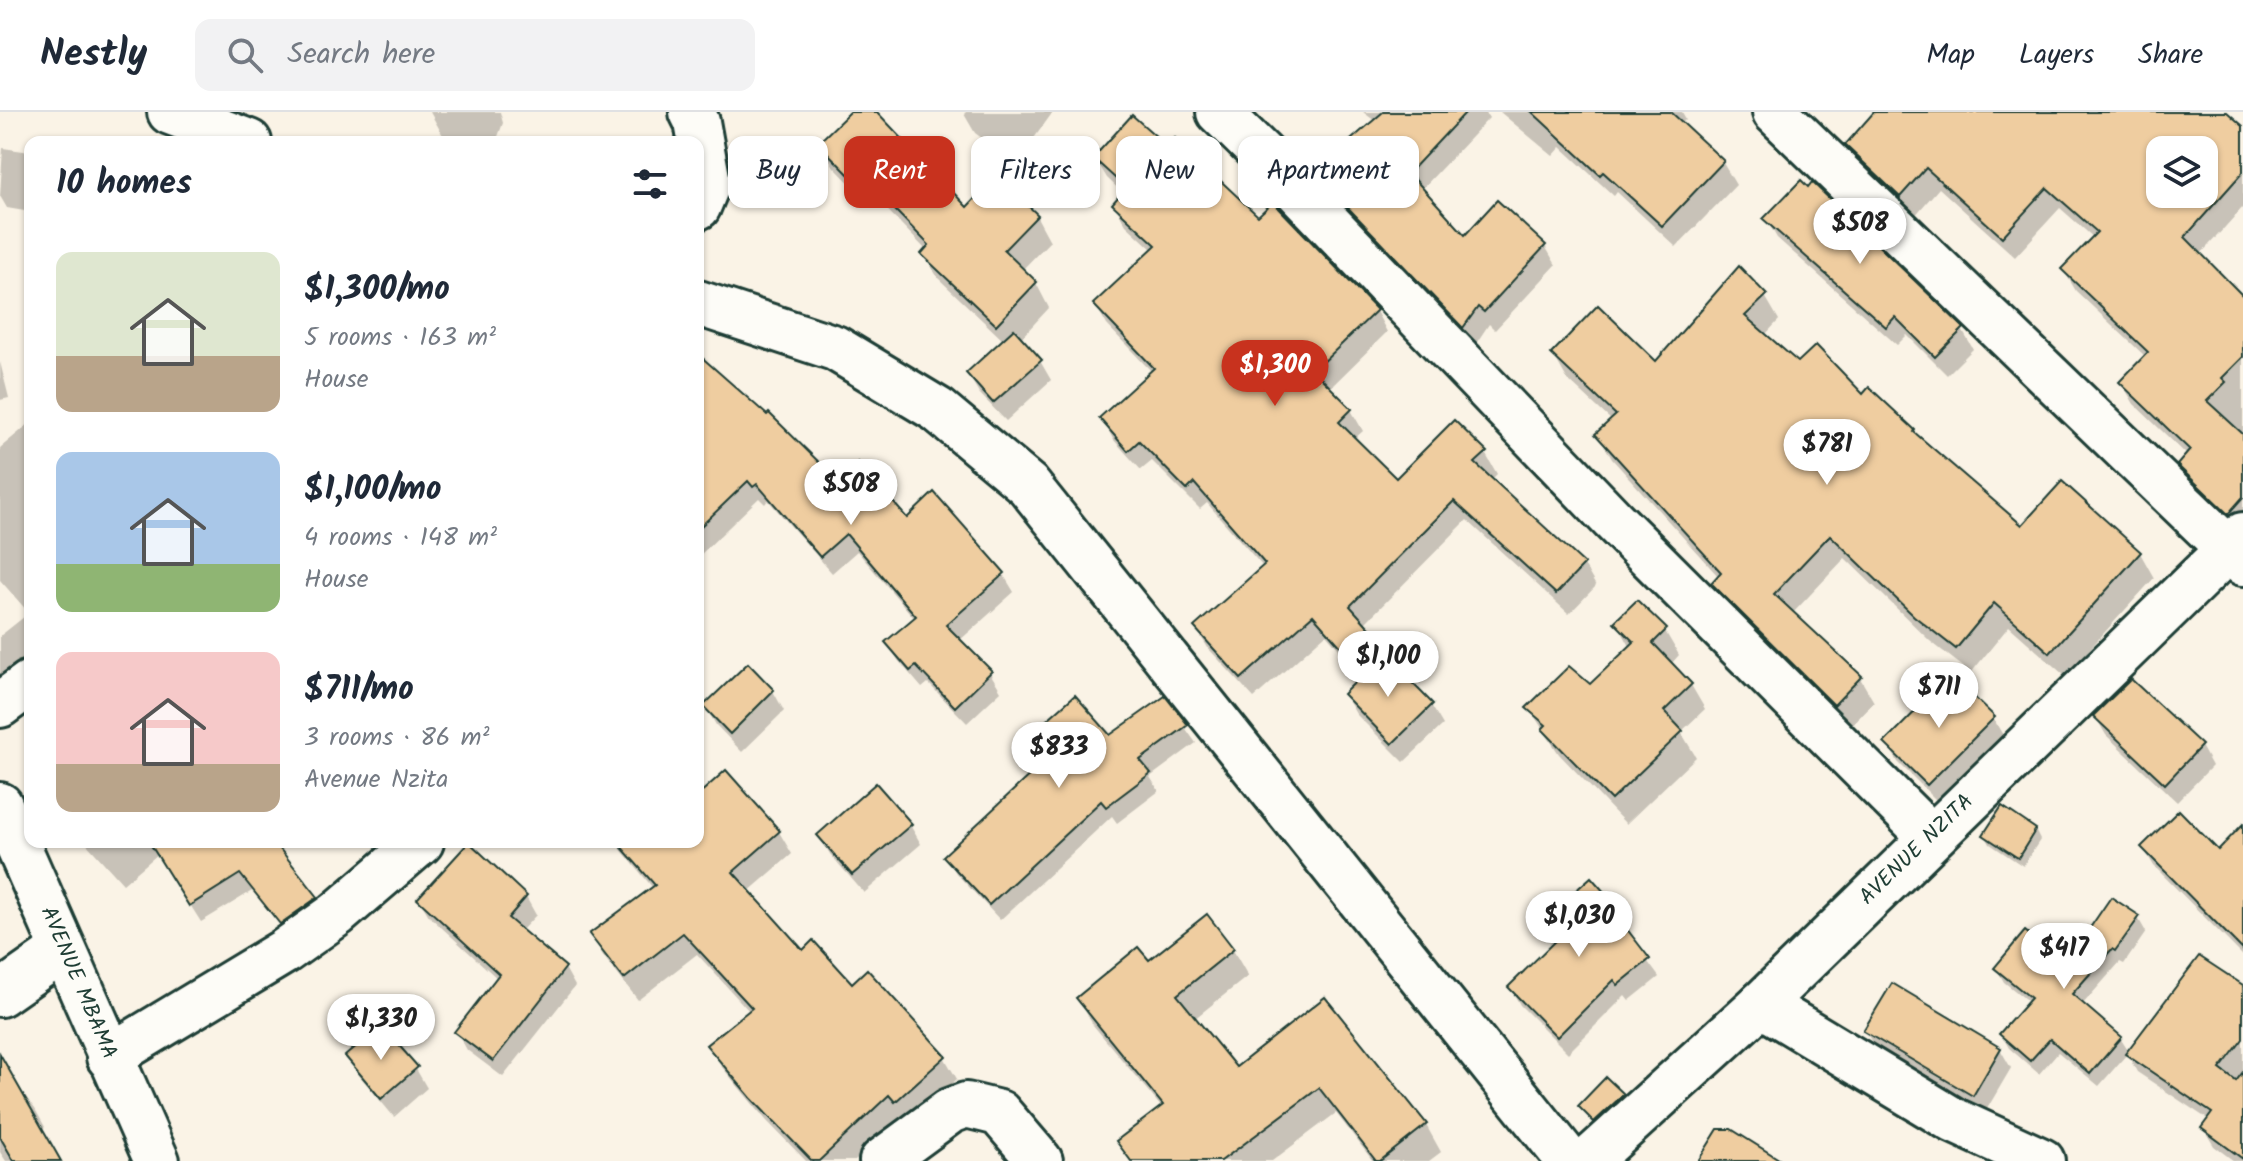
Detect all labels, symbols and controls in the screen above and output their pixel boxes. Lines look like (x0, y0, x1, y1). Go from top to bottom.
search box (195, 19, 755, 91)
text: Nestly (40, 25, 147, 85)
text: Search here (287, 31, 435, 79)
icon: search (223, 33, 267, 77)
text: Map (1926, 33, 1975, 78)
text: Layers (2019, 33, 2094, 78)
text: Share (2138, 33, 2203, 78)
chip: Buy (728, 136, 828, 208)
chip: Rent (844, 136, 955, 208)
chip: Filters (971, 136, 1100, 208)
chip: New (1116, 136, 1222, 208)
chip: Apartment (1238, 136, 1419, 208)
map controls (2146, 136, 2218, 208)
button: layers (2146, 136, 2218, 208)
text: 10 homes (56, 157, 192, 211)
icon: filters (628, 162, 672, 206)
pin: $508 (1813, 198, 1907, 266)
text: $508 (1831, 203, 1889, 245)
text: $1,300/mo (304, 263, 450, 317)
icon: home (120, 284, 216, 380)
text: 5 rooms · 163 m² (304, 317, 496, 359)
pin: $1,300 (1210, 340, 1340, 408)
text: $1,300 (1240, 345, 1310, 387)
text: House (304, 359, 368, 401)
pin: $781 (1780, 419, 1874, 487)
text: $781 (1802, 424, 1852, 466)
pin: $508 (804, 459, 898, 527)
text: $1,100/mo (304, 463, 441, 517)
text: $508 (822, 464, 880, 506)
icon: home (120, 484, 216, 580)
text: 4 rooms · 148 m² (304, 517, 497, 559)
text: House (304, 559, 368, 601)
pin: $1,100 (1323, 631, 1453, 699)
text: $1,100 (1356, 636, 1420, 678)
pin: $711 (1892, 662, 1986, 730)
text: $711/mo (304, 663, 414, 717)
text: $711 (1917, 667, 1961, 709)
icon: home (120, 684, 216, 780)
text: 3 rooms · 86 m² (304, 717, 489, 759)
pin: $833 (1012, 722, 1106, 790)
text: $833 (1029, 727, 1089, 769)
text: Avenue Nzita (304, 759, 448, 801)
street label: AVENUE NZITA (1852, 786, 1982, 914)
pin: $1,030 (1514, 891, 1644, 959)
text: $1,030 (1544, 896, 1614, 938)
street label: AVENUE MBAMA (30, 901, 126, 1065)
pin: $417 (2017, 923, 2111, 991)
text: $417 (2039, 928, 2089, 970)
pin: $1,330 (316, 994, 446, 1062)
text: $1,330 (345, 999, 417, 1041)

